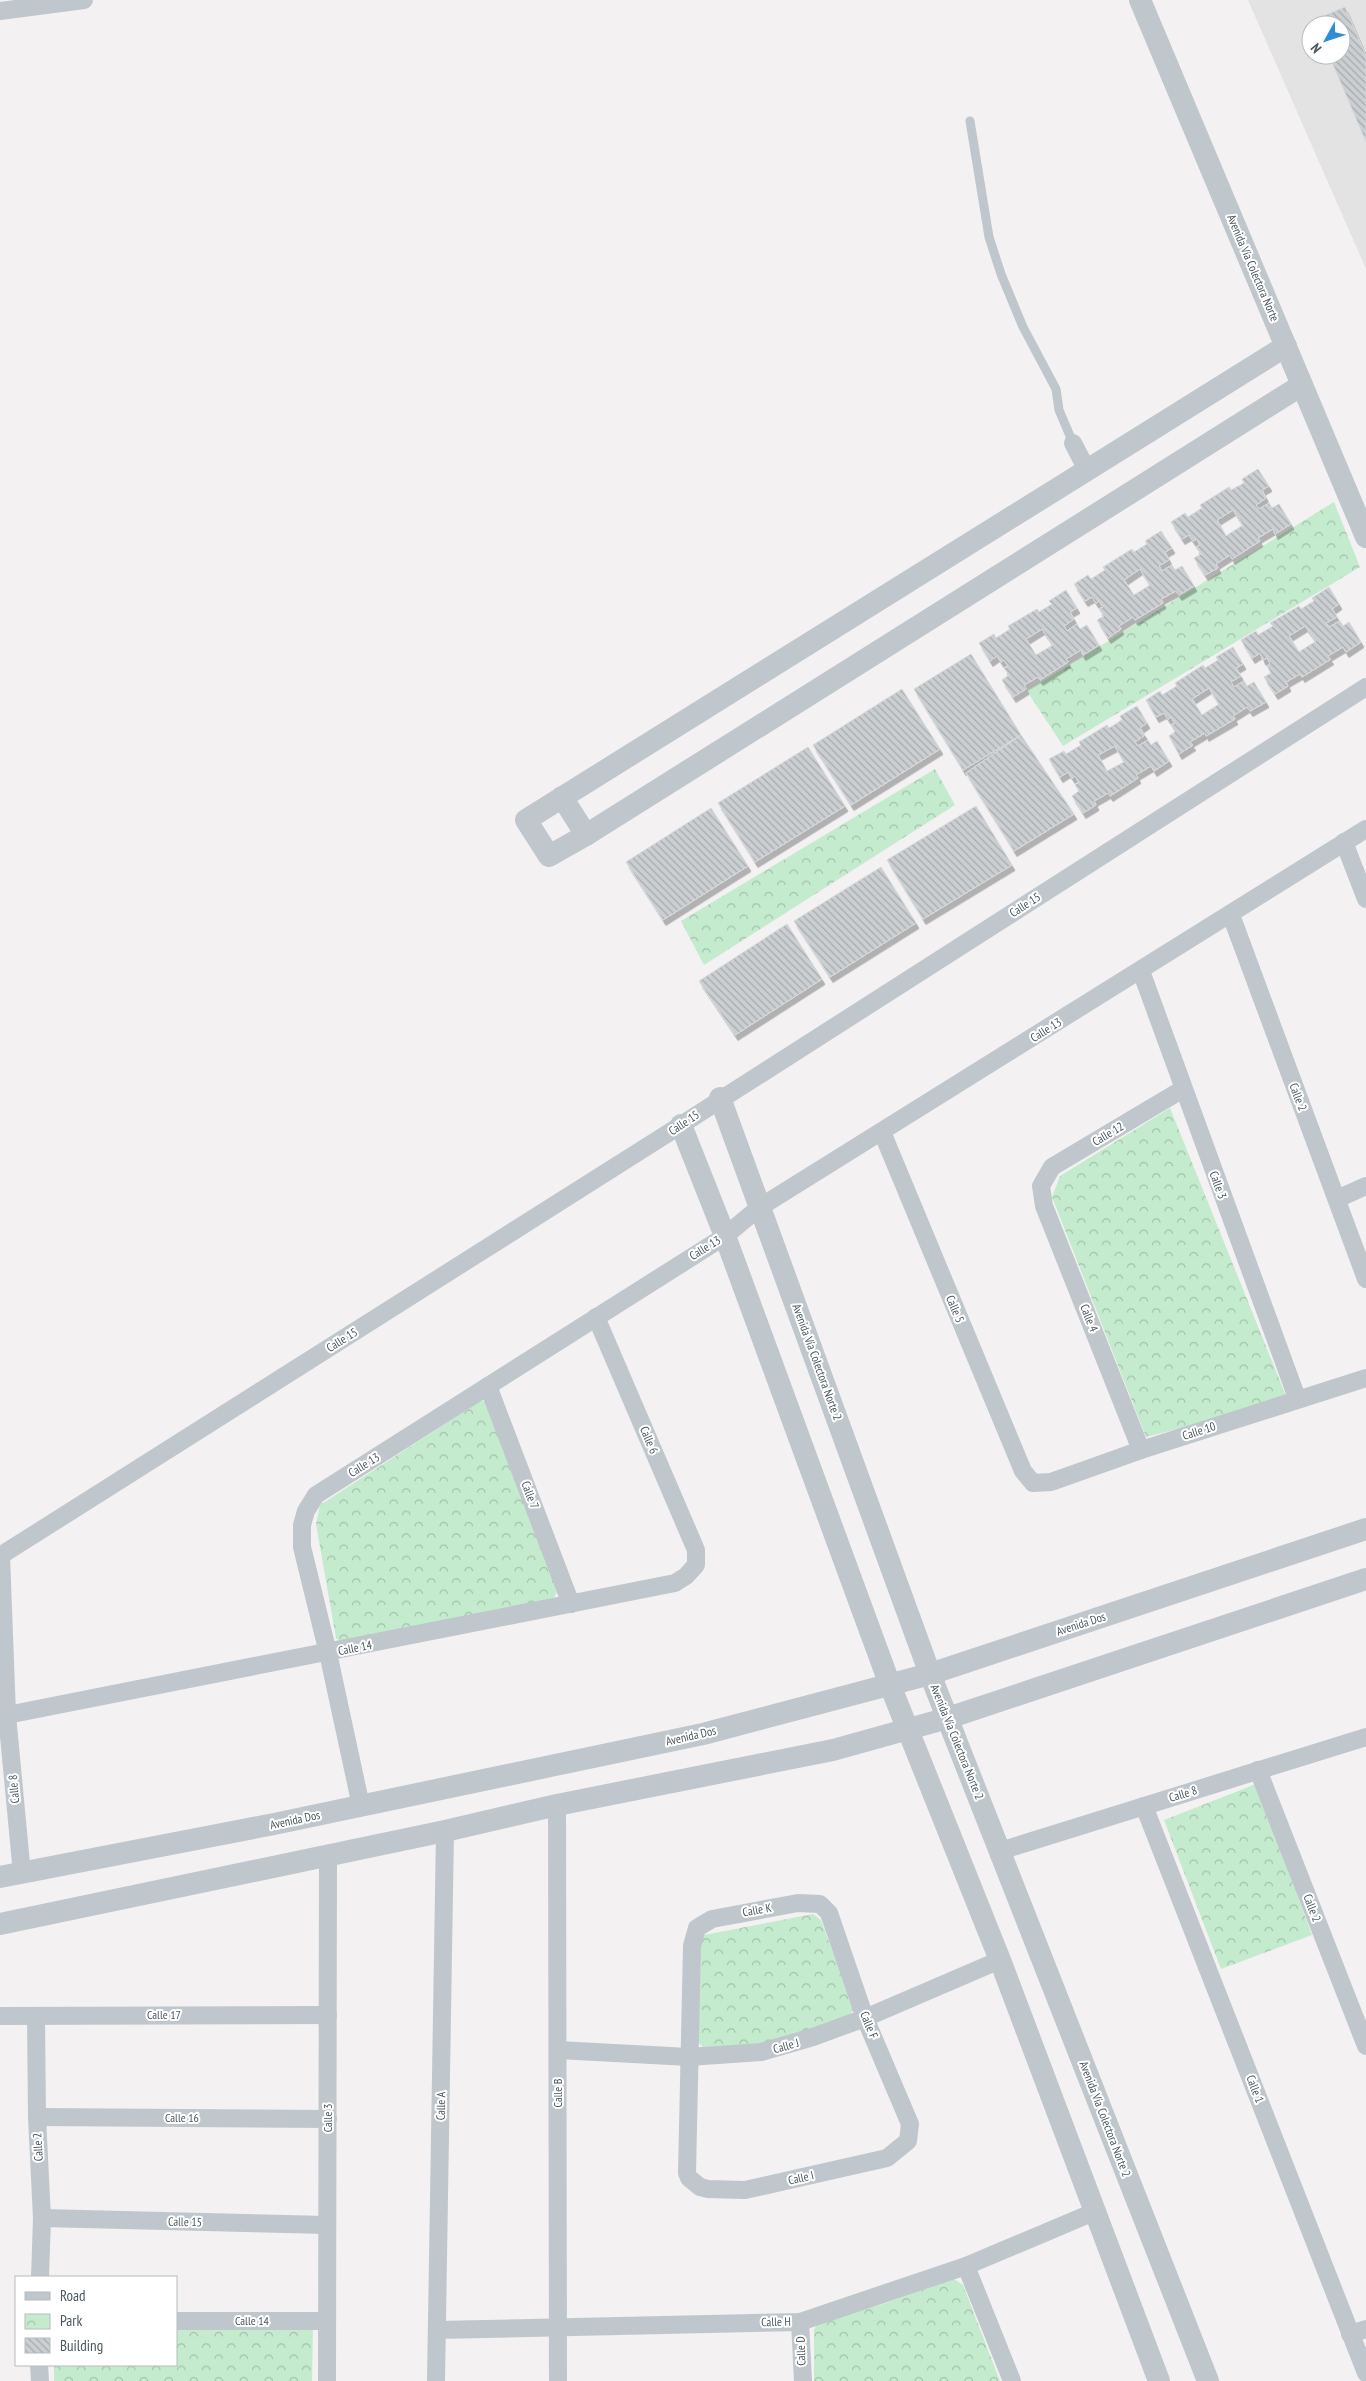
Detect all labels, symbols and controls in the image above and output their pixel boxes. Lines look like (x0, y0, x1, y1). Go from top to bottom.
north arrow (1301, 15, 1351, 65)
text: N (1307, 40, 1325, 57)
street label: Avenida Vía Colectora Norte (1224, 212, 1283, 324)
street label: Calle 15 (1006, 889, 1043, 920)
street label: Calle 13 (1027, 1014, 1064, 1045)
street label: Calle 2 (1286, 1081, 1311, 1113)
street label: Calle 15 (665, 1107, 702, 1138)
street label: Calle 12 (1089, 1118, 1126, 1149)
street label: Calle 3 (1207, 1169, 1230, 1201)
street label: Calle 13 (686, 1232, 723, 1263)
street label: Calle 5 (943, 1293, 968, 1325)
street label: Avenida Vía Colectora Norte 2 (789, 1302, 846, 1422)
street label: Calle 4 (1077, 1302, 1102, 1334)
street label: Calle 15 (323, 1324, 360, 1355)
street label: Calle 10 (1180, 1418, 1217, 1443)
street label: Calle 6 (637, 1424, 662, 1456)
street label: Calle 13 (345, 1449, 382, 1480)
street label: Calle 7 (518, 1479, 543, 1511)
street label: Avenida Dos (1054, 1609, 1107, 1639)
street label: Calle 14 (337, 1637, 374, 1658)
street label: Avenida Vía Colectora Norte 2 (928, 1682, 987, 1802)
street label: Avenida Dos (664, 1722, 717, 1749)
street label: Calle 8 (5, 1774, 22, 1804)
street label: Calle 8 (1167, 1782, 1199, 1805)
street label: Avenida Dos (268, 1807, 321, 1832)
street label: Calle 2 (1300, 1892, 1325, 1924)
street label: Calle K (741, 1900, 773, 1919)
street label: Calle 17 (147, 2007, 181, 2022)
street label: Calle F (857, 2009, 882, 2041)
street label: Calle J (771, 2035, 801, 2056)
street label: Avenida Vía Colectora Norte 2 (1076, 2059, 1134, 2179)
street label: Calle 1 (1243, 2073, 1268, 2105)
street label: Calle B (550, 2078, 565, 2107)
street label: Calle A (433, 2091, 448, 2120)
street label: Calle 3 (320, 2104, 335, 2132)
street label: Calle 16 (165, 2110, 199, 2125)
street label: Calle 2 (29, 2132, 46, 2162)
street label: Calle I (787, 2167, 815, 2188)
street label: Calle 15 (168, 2214, 202, 2229)
legend (15, 2276, 178, 2366)
text: Road (60, 2286, 86, 2305)
text: Park (60, 2311, 82, 2330)
street label: Calle 14 (235, 2313, 270, 2328)
street label: Calle H (761, 2314, 791, 2329)
text: Building (60, 2336, 103, 2355)
street label: Calle D (792, 2336, 809, 2366)

